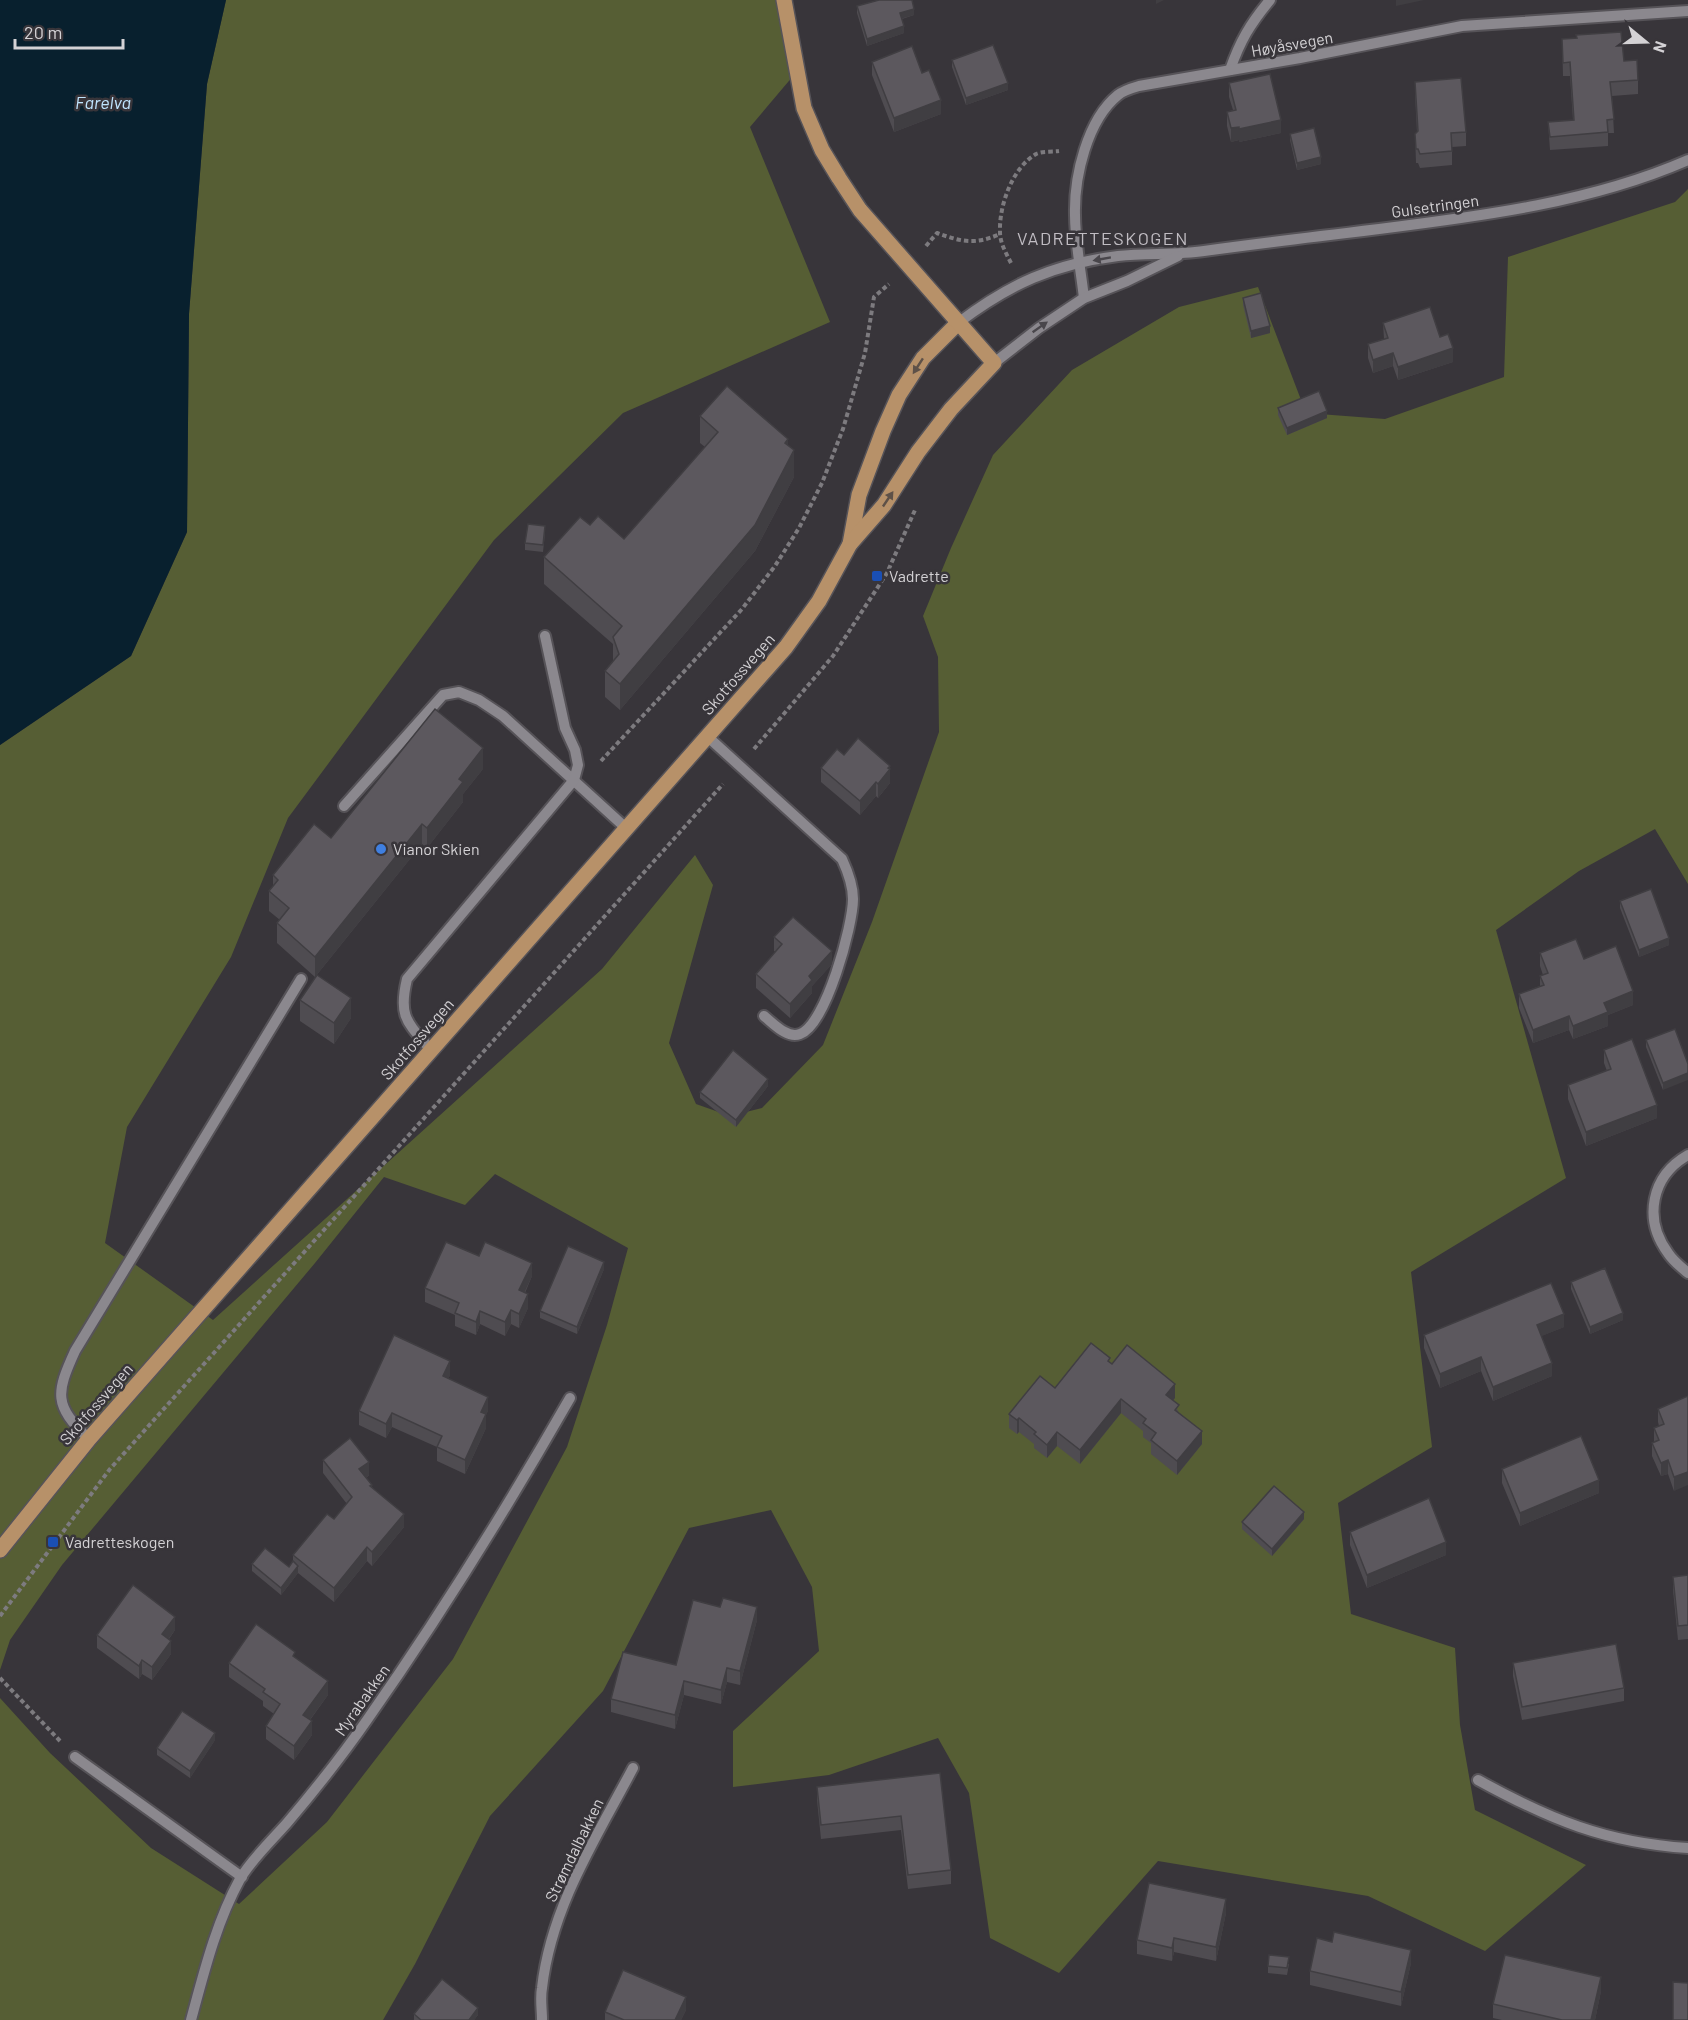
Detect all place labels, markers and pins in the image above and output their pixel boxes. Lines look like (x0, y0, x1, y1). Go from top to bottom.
place label: Vadrette (889, 566, 949, 585)
marker: Vadrette (870, 569, 884, 583)
place label: Vianor Skien (393, 839, 480, 858)
marker: Vianor Skien (374, 842, 388, 856)
place label: Vadretteskogen (65, 1532, 174, 1551)
marker: Vadretteskogen (46, 1535, 60, 1549)

